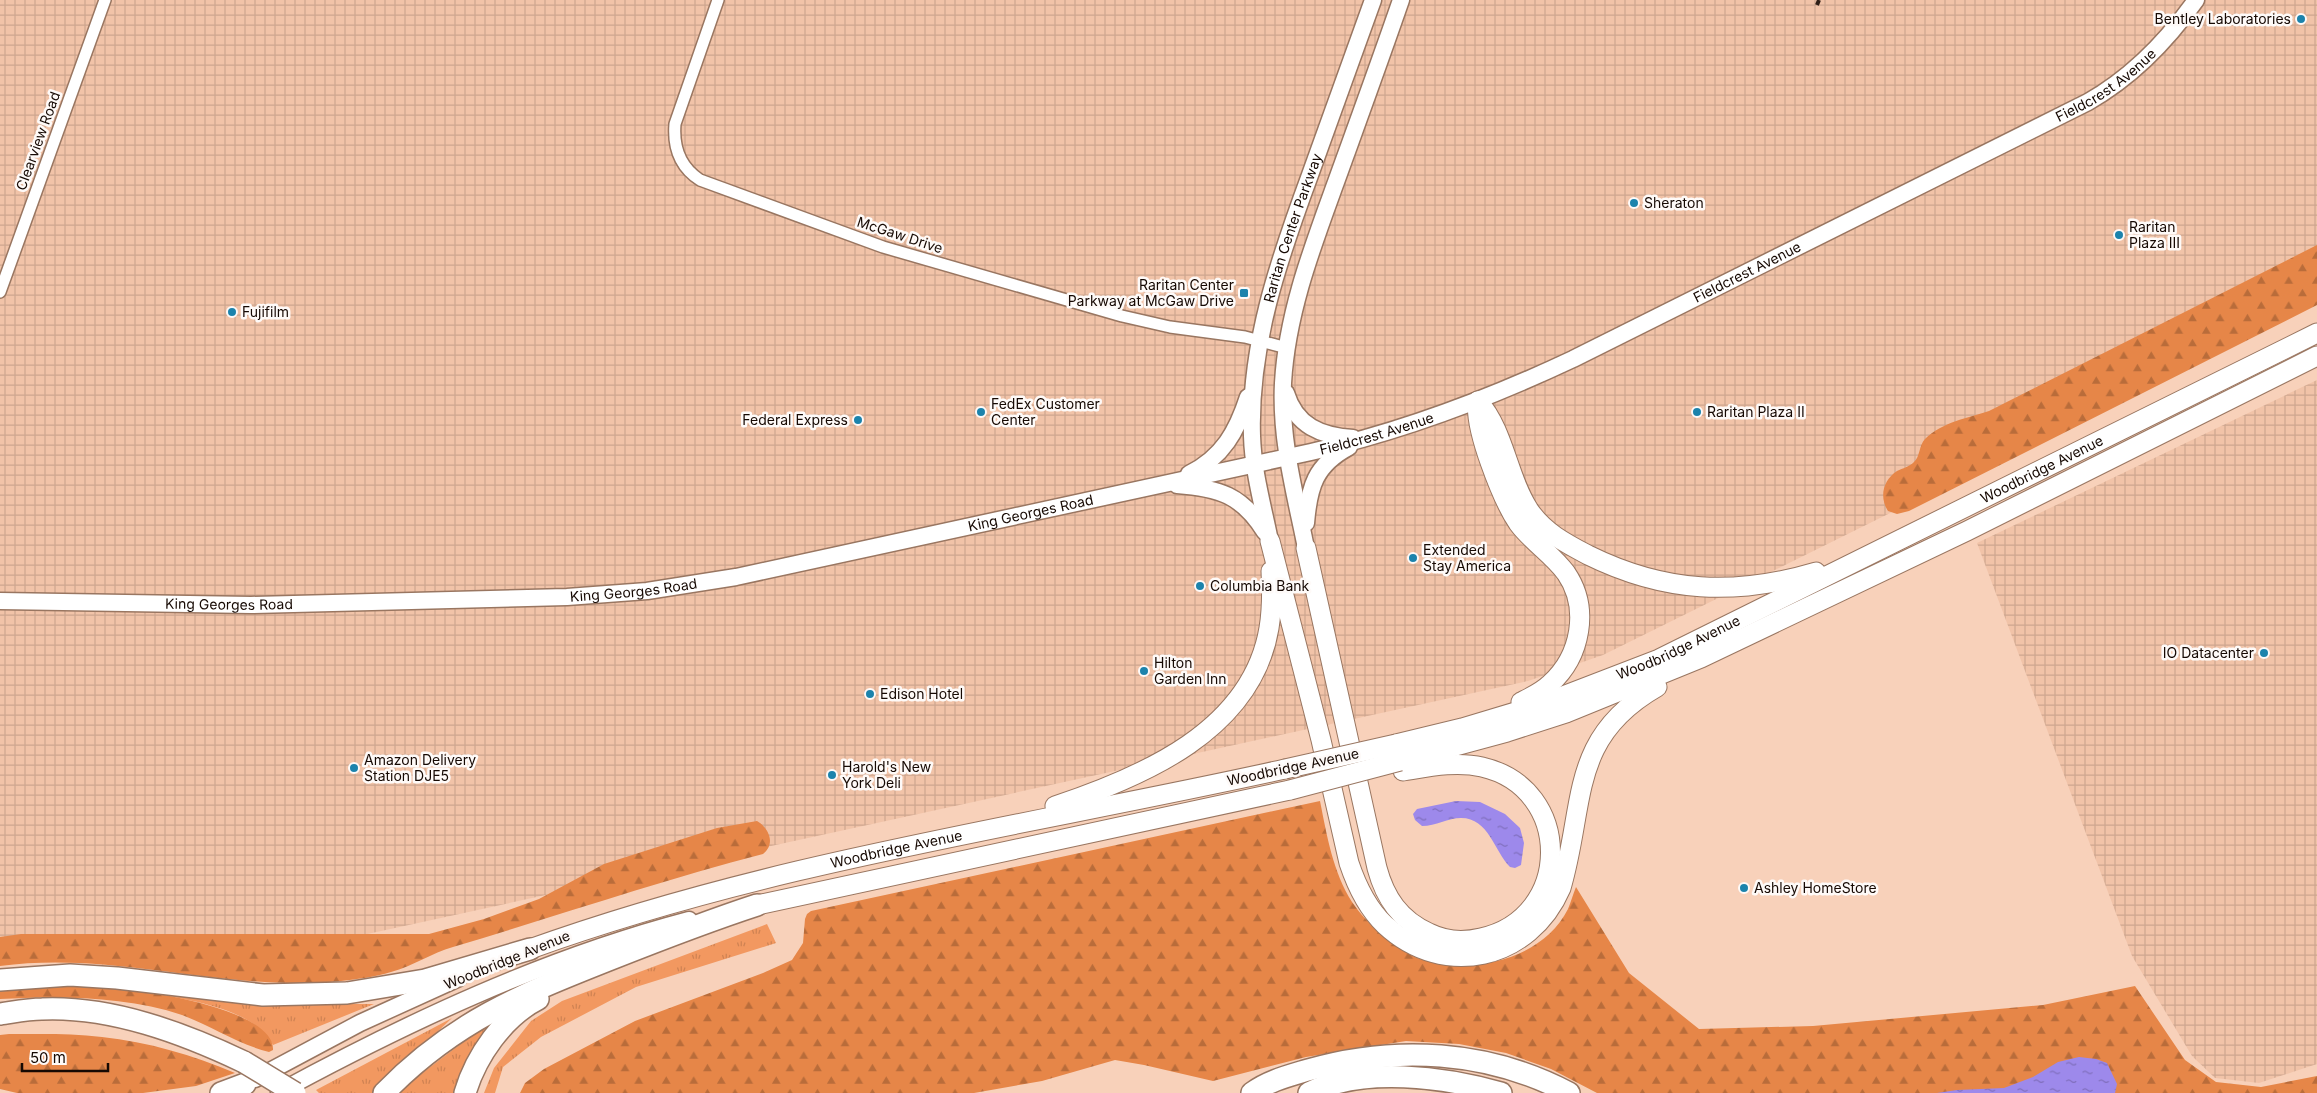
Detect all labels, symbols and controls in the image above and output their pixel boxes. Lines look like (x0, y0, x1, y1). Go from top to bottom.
place label: Bentley Laboratories (2155, 10, 2291, 27)
marker: Bentley Laboratories (2295, 13, 2307, 25)
street label: Fieldcrest Avenue (2053, 45, 2159, 125)
street label: Clearview Road (12, 89, 63, 192)
street label: Raritan Center Parkway (1260, 151, 1325, 304)
place label: Sheraton (1644, 194, 1704, 211)
marker: Sheraton (1628, 197, 1640, 209)
street label: McGaw Drive (855, 213, 945, 256)
place label: Raritan Plaza III (2129, 218, 2180, 251)
marker: Raritan Plaza III (2113, 229, 2125, 241)
street label: Fieldcrest Avenue (1690, 238, 1804, 306)
place label: Raritan Center Parkway at McGaw Drive (1068, 276, 1234, 309)
marker: Raritan Center Parkway at McGaw Drive (1238, 287, 1250, 299)
place label: Fujifilm (242, 303, 289, 320)
marker: Fujifilm (226, 306, 238, 318)
place label: FedEx Customer Center (991, 395, 1100, 428)
place label: Raritan Plaza II (1707, 403, 1805, 420)
marker: FedEx Customer Center (975, 406, 987, 418)
marker: Raritan Plaza II (1691, 406, 1703, 418)
street label: Fieldcrest Avenue (1318, 408, 1436, 458)
place label: Federal Express (742, 411, 848, 428)
marker: Federal Express (852, 414, 864, 426)
street label: Woodbridge Avenue (1978, 431, 2106, 506)
street label: King Georges Road (966, 491, 1095, 534)
place label: Extended Stay America (1423, 541, 1511, 574)
marker: Extended Stay America (1407, 552, 1419, 564)
street label: King Georges Road (569, 574, 698, 605)
place label: Columbia Bank (1210, 577, 1310, 594)
marker: Columbia Bank (1194, 580, 1206, 592)
street label: King Georges Road (165, 595, 293, 613)
street label: Woodbridge Avenue (1614, 611, 1743, 683)
place label: IO Datacenter (2163, 644, 2254, 661)
marker: IO Datacenter (2258, 647, 2270, 659)
place label: Hilton Garden Inn (1154, 654, 1227, 687)
marker: Hilton Garden Inn (1138, 665, 1150, 677)
place label: Edison Hotel (880, 685, 963, 702)
marker: Edison Hotel (864, 688, 876, 700)
street label: Woodbridge Avenue (1225, 744, 1360, 789)
place label: Amazon Delivery Station DJE5 (364, 751, 476, 784)
place label: Harold's New York Deli (842, 758, 931, 791)
marker: Amazon Delivery Station DJE5 (348, 762, 360, 774)
marker: Harold's New York Deli (826, 769, 838, 781)
street label: Woodbridge Avenue (829, 826, 964, 871)
place label: Ashley HomeStore (1754, 879, 1877, 896)
marker: Ashley HomeStore (1738, 882, 1750, 894)
street label: Woodbridge Avenue (441, 926, 572, 993)
scale bar (22, 1040, 109, 1072)
text: 50 m (30, 1048, 66, 1067)

